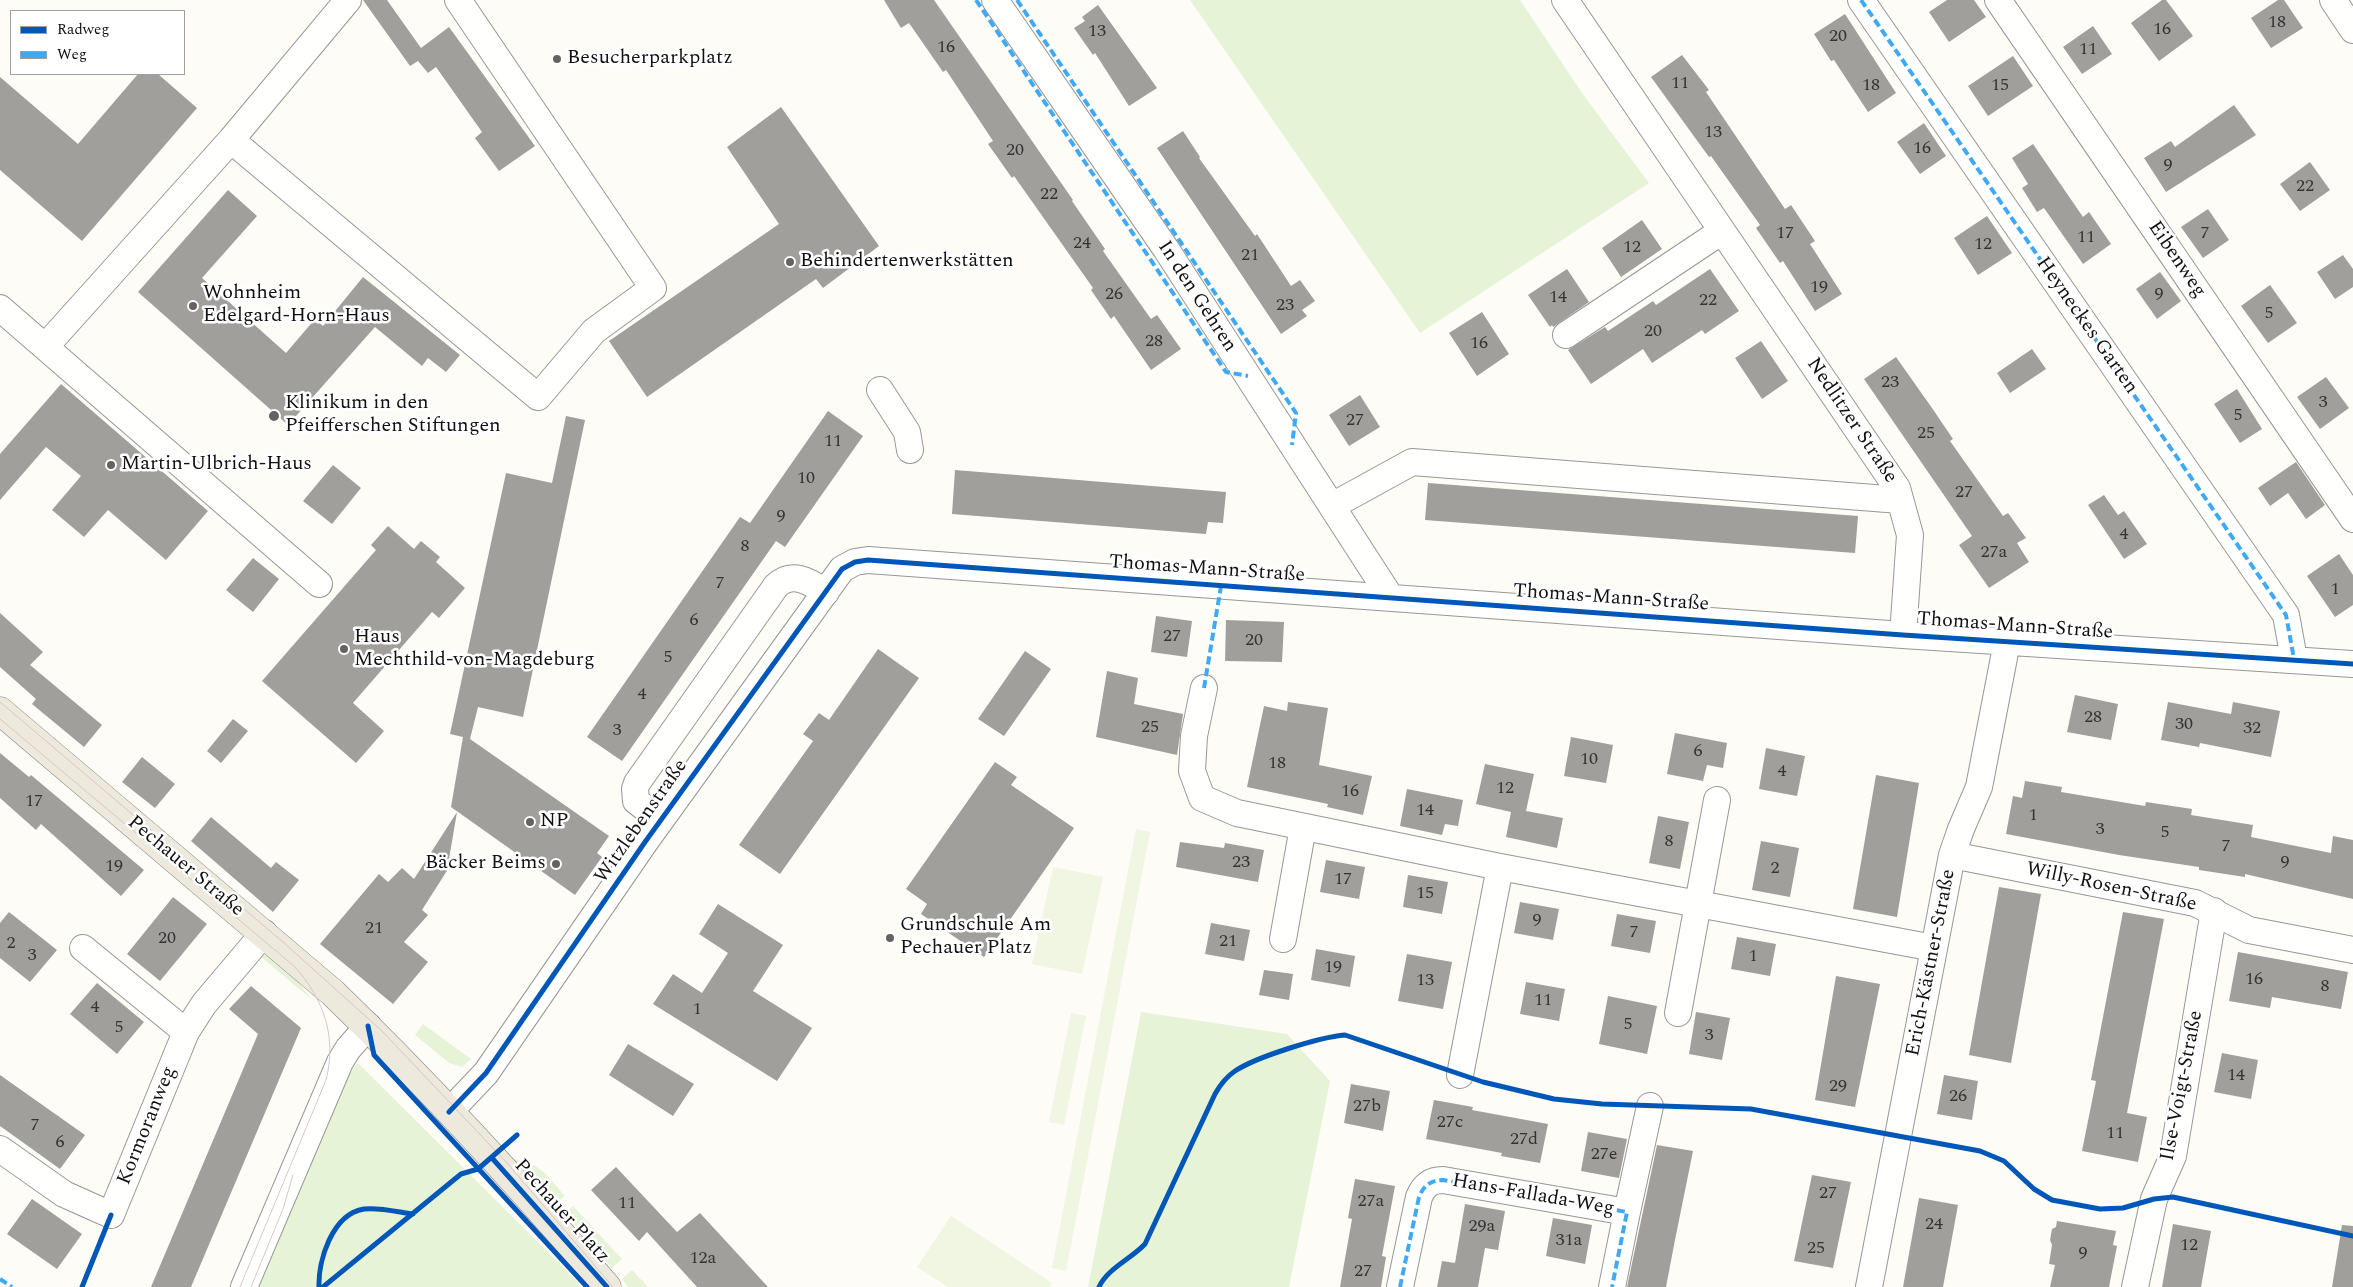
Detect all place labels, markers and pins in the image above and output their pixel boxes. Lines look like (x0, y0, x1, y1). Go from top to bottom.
place label: Besucherparkplatz (567, 47, 733, 71)
marker: Besucherparkplatz (551, 53, 563, 65)
place label: Behindertenwerkstätten (800, 250, 1014, 274)
marker: Behindertenwerkstätten (784, 256, 796, 268)
place label: Wohnheim Edelgard-Horn-Haus (203, 282, 390, 329)
marker: Wohnheim Edelgard-Horn-Haus (187, 300, 199, 312)
place label: Klinikum in den Pfeifferschen Stiftungen (285, 392, 501, 439)
marker: Klinikum in den Pfeifferschen Stiftungen (267, 409, 281, 423)
place label: Martin-Ulbrich-Haus (121, 453, 312, 477)
marker: Martin-Ulbrich-Haus (105, 459, 117, 471)
place label: Haus Mechthild-von-Magdeburg (354, 626, 595, 673)
marker: Haus Mechthild-von-Magdeburg (338, 643, 350, 655)
place label: NP (540, 810, 569, 834)
marker: NP (524, 816, 536, 828)
place label: Bäcker Beims (425, 852, 546, 876)
marker: Bäcker Beims (550, 858, 562, 870)
place label: Grundschule Am Pechauer Platz (900, 914, 1051, 961)
marker: Grundschule Am Pechauer Platz (884, 932, 896, 944)

